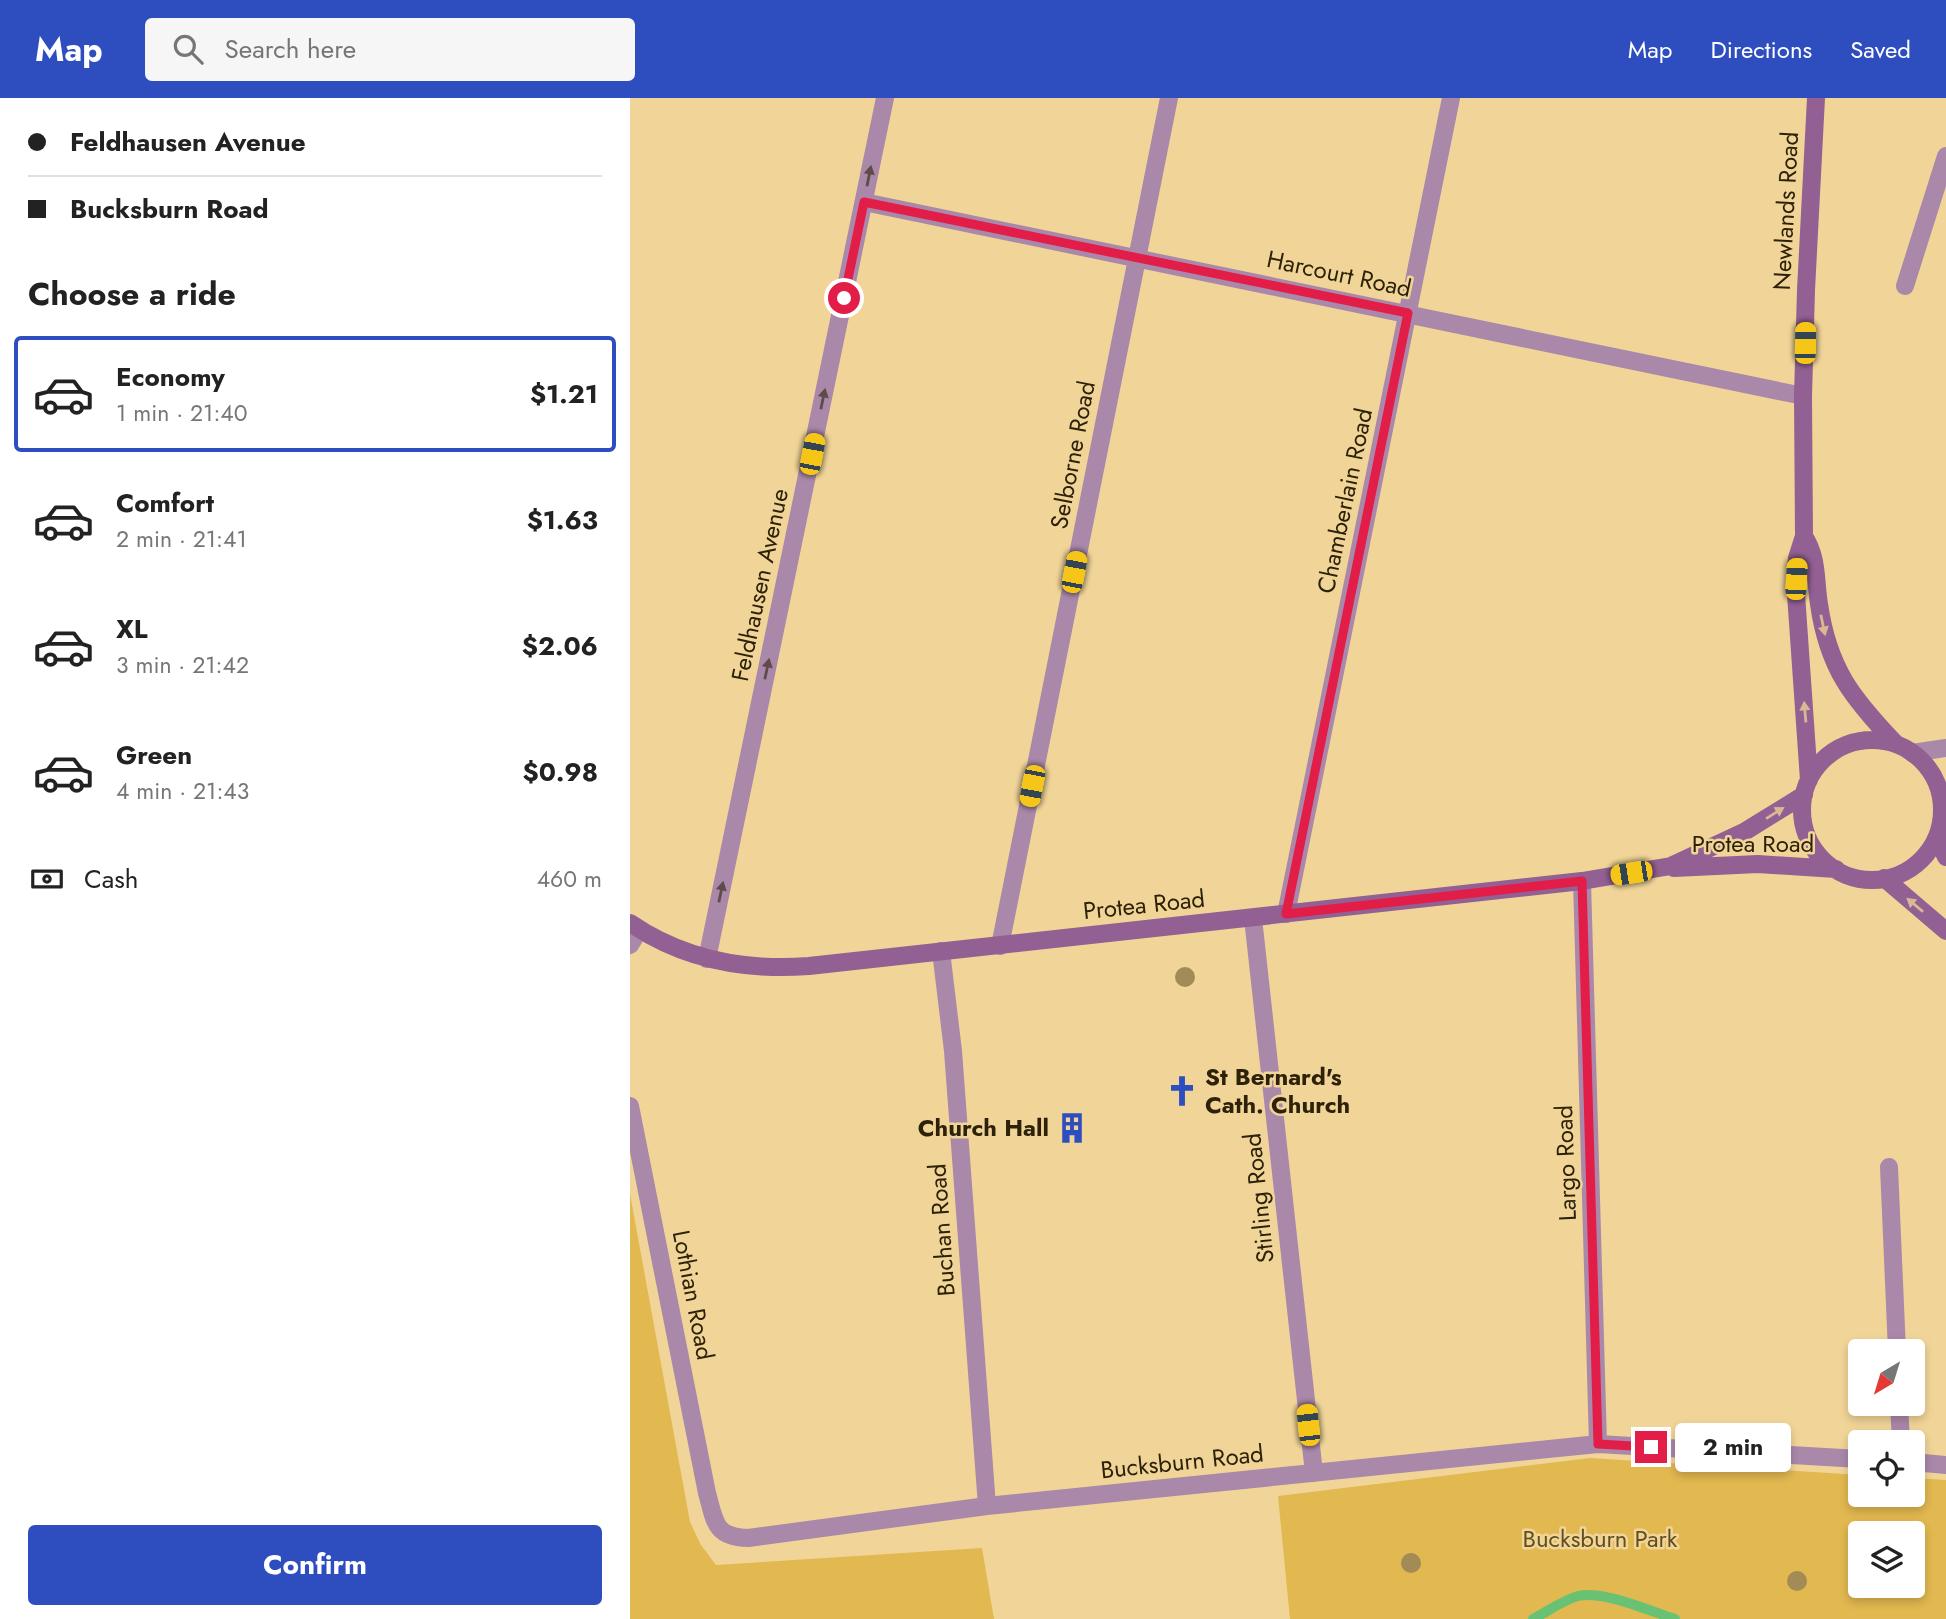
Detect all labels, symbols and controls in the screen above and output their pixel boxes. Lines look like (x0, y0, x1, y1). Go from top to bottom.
search box (145, 18, 635, 81)
text: Map (35, 26, 103, 73)
icon: search (169, 30, 207, 68)
text: Search here (225, 30, 356, 68)
text: Map (1628, 32, 1673, 67)
text: Directions (1711, 32, 1812, 67)
text: Saved (1850, 32, 1911, 67)
text: Feldhausen Avenue (70, 123, 306, 161)
street label: Newlands Road (1764, 131, 1807, 291)
one-way arrow (864, 165, 875, 187)
text: Bucksburn Road (70, 190, 269, 228)
street label: Harcourt Road (1264, 241, 1414, 306)
text: Choose a ride (28, 271, 236, 317)
route start (828, 282, 860, 314)
car (1795, 322, 1816, 364)
text: Economy (116, 358, 225, 396)
icon: car (32, 363, 95, 426)
text: $1.21 (530, 375, 598, 413)
street label: Selborne Road (1041, 378, 1104, 532)
one-way arrow (818, 388, 829, 410)
text: 1 min · 21:40 (116, 396, 248, 430)
street label: Chamberlain Road (1308, 405, 1381, 597)
car (798, 431, 827, 477)
text: Comfort (116, 484, 214, 522)
street label: Feldhausen Avenue (722, 485, 797, 684)
icon: car (32, 489, 95, 552)
text: $1.63 (527, 501, 598, 539)
text: 2 min · 21:41 (116, 522, 247, 556)
car (1060, 549, 1089, 595)
car (1785, 557, 1808, 601)
text: XL (116, 610, 148, 648)
one-way arrow (1818, 614, 1829, 636)
icon: car (32, 615, 95, 678)
text: $2.06 (522, 627, 598, 665)
text: 3 min · 21:42 (116, 648, 249, 682)
one-way arrow (762, 658, 773, 680)
one-way arrow (1799, 701, 1810, 723)
text: Green (116, 736, 192, 774)
icon: car (32, 741, 95, 804)
text: $0.98 (523, 753, 598, 791)
car (1018, 763, 1047, 809)
text: 4 min · 21:43 (116, 774, 249, 808)
one-way arrow (1765, 807, 1784, 820)
street label: Protea Road (1692, 826, 1814, 861)
car (1609, 859, 1654, 887)
icon: cash (28, 860, 66, 898)
text: Cash (84, 860, 138, 898)
text: 460 m (537, 862, 602, 896)
one-way arrow (716, 881, 727, 903)
street label: Protea Road (1081, 881, 1207, 928)
one-way arrow (1906, 897, 1924, 913)
place label: St Bernard's Cath. Church (1205, 1059, 1350, 1122)
church icon: St Bernard's Cath. Church (1165, 1074, 1199, 1108)
street label: Largo Road (1546, 1104, 1585, 1222)
place label: Church Hall (918, 1110, 1049, 1145)
building icon: Church Hall (1055, 1111, 1089, 1145)
street label: Stirling Road (1234, 1131, 1283, 1265)
street label: Buchan Road (919, 1162, 964, 1298)
street label: Lothian Road (664, 1227, 723, 1363)
north arrow (1848, 1339, 1925, 1416)
map controls (1848, 1339, 1925, 1598)
car (1296, 1403, 1321, 1447)
callout: 2 min (1676, 1422, 1791, 1472)
text: 2 min (1703, 1430, 1763, 1464)
button: locate (1848, 1430, 1925, 1507)
route end (1635, 1431, 1667, 1463)
street label: Bucksburn Road (1099, 1436, 1265, 1487)
park label: Bucksburn Park (1523, 1521, 1678, 1556)
button: layers (1848, 1521, 1925, 1598)
button: Confirm (28, 1525, 602, 1605)

